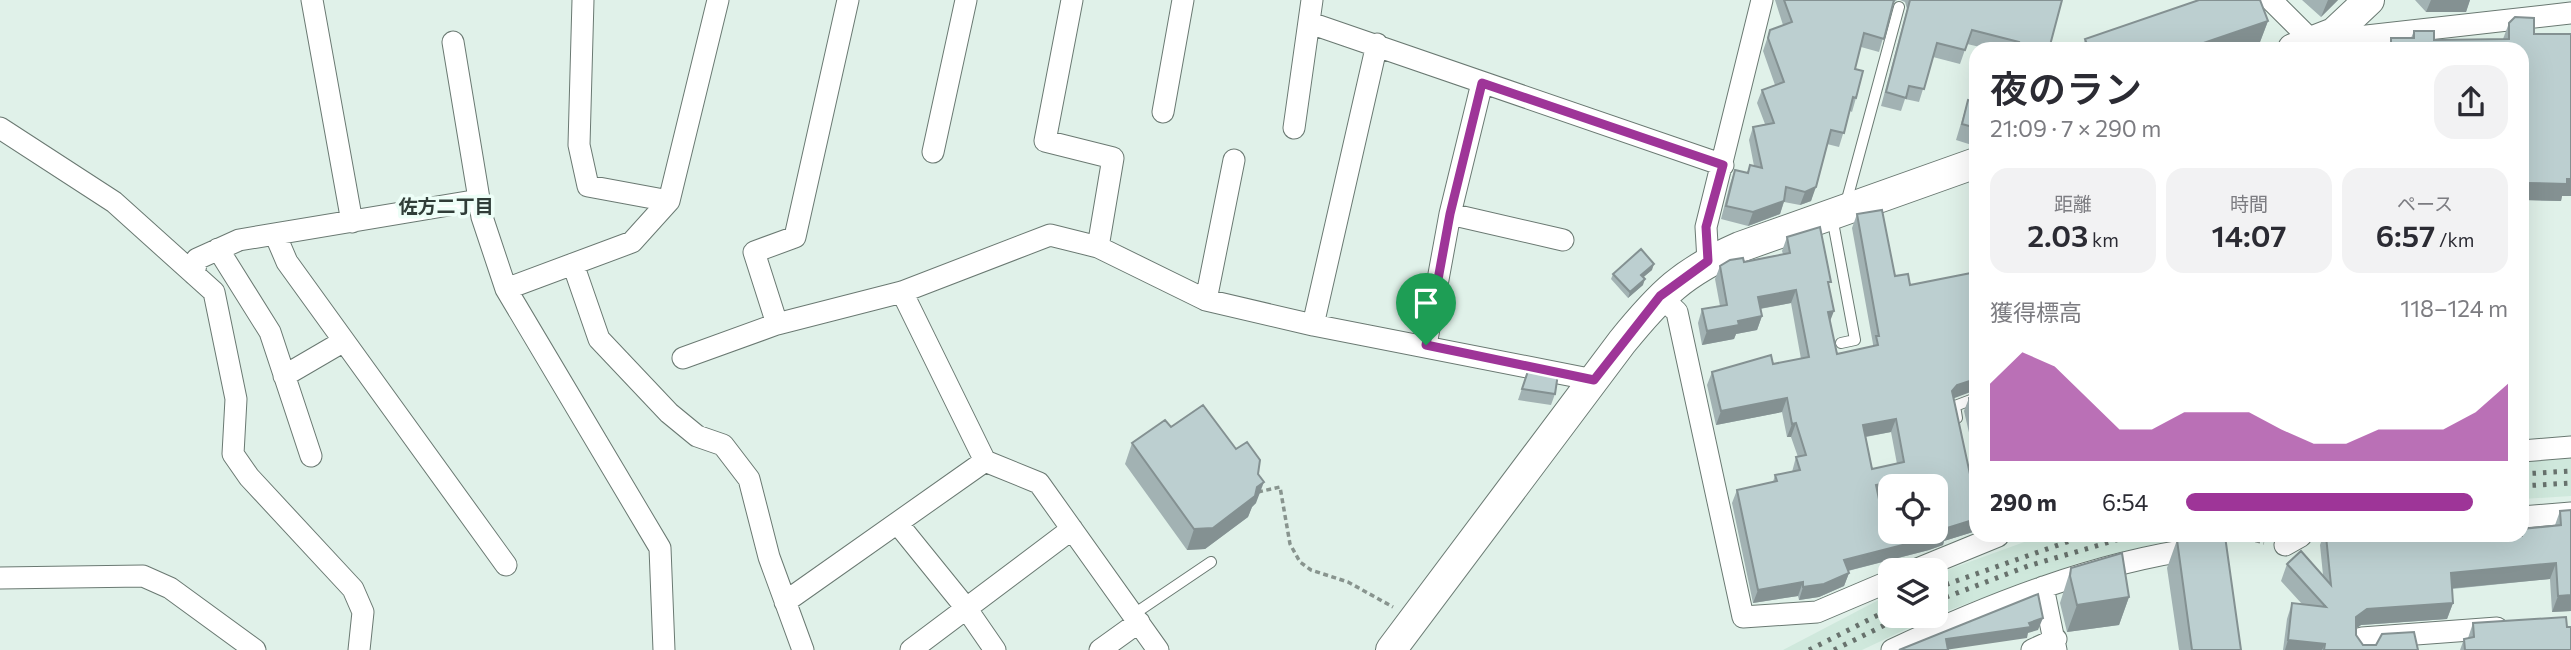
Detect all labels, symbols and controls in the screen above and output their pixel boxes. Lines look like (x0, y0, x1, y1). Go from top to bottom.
text: 夜のラン (1990, 64, 2142, 111)
button: share (2434, 65, 2508, 139)
text: 21:09 · 7 × 290 m (1990, 114, 2161, 142)
text: 距離 (2054, 192, 2092, 215)
text: 時間 (2230, 192, 2268, 215)
text: ペース (2397, 192, 2453, 215)
district label: 佐方二丁目 (398, 194, 494, 217)
text: 2.03 (2027, 216, 2088, 253)
text: 14:07 (2211, 216, 2287, 253)
text: 6:57 (2376, 216, 2435, 253)
text: km (2088, 228, 2119, 251)
text: /km (2435, 228, 2474, 251)
pin (1396, 273, 1456, 345)
icon: arrive (1407, 284, 1445, 322)
text: 118–124 m (2400, 294, 2508, 322)
text: 獲得標高 (1990, 298, 2082, 326)
map controls (1878, 474, 1948, 628)
button: locate (1878, 474, 1948, 544)
text: 290 m (1990, 488, 2057, 516)
text: 6:54 (2102, 488, 2148, 516)
button: layers (1878, 558, 1948, 628)

